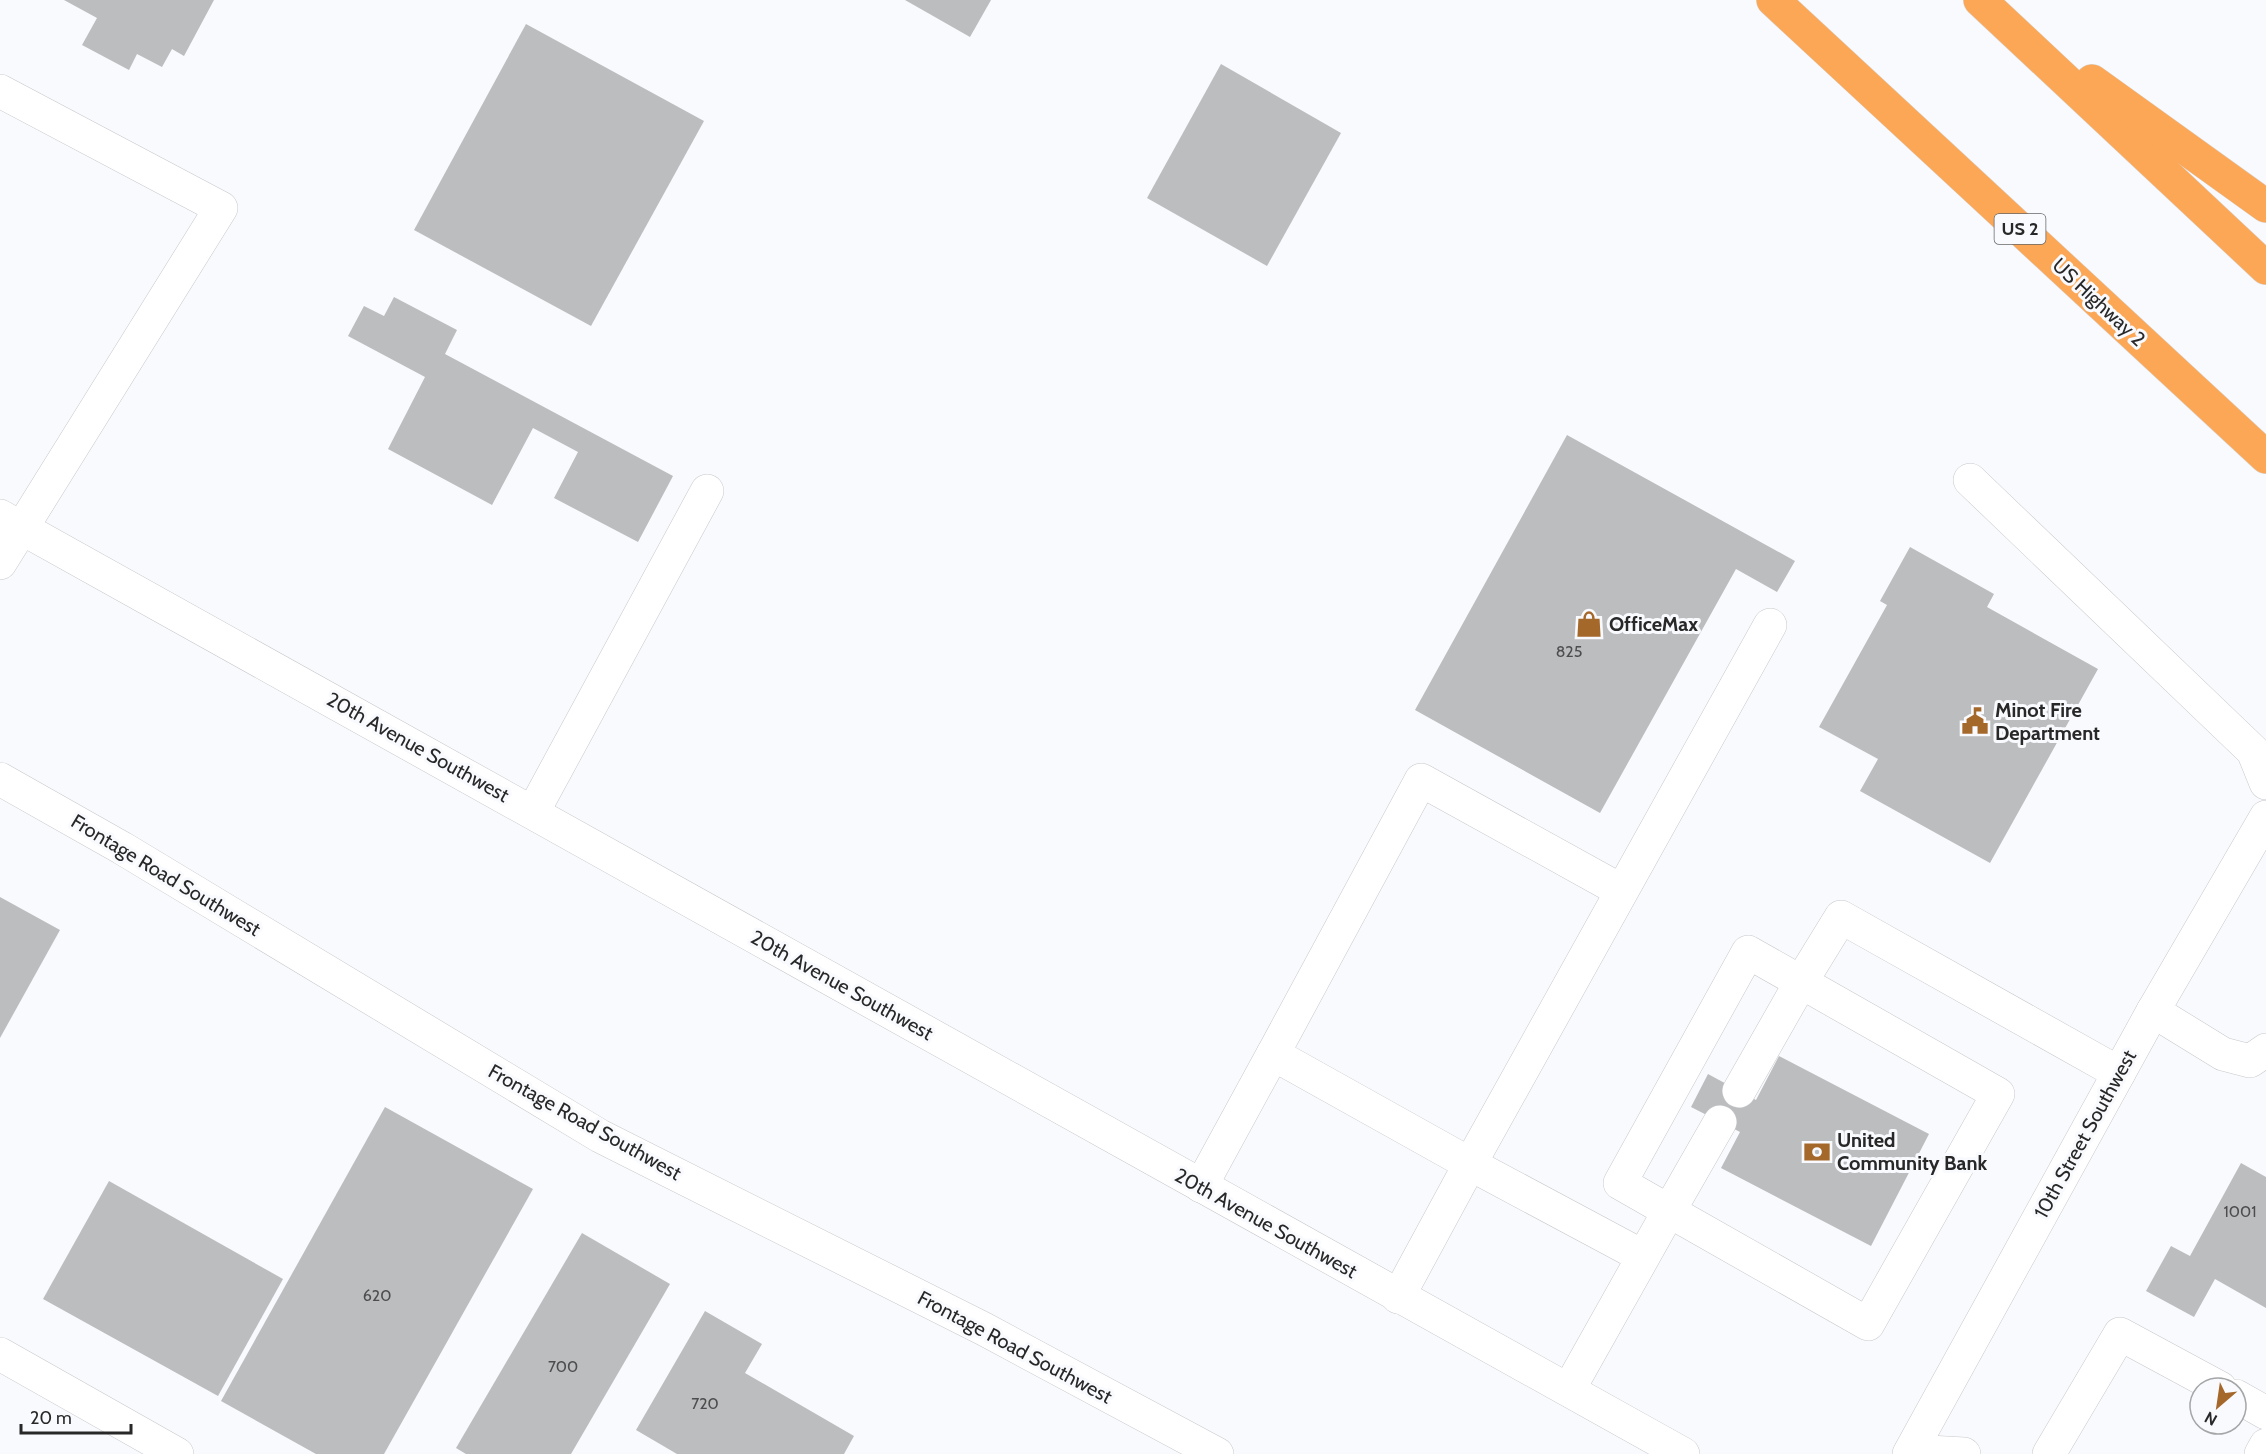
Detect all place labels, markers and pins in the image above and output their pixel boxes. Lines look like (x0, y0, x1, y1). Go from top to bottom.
shop icon: OfficeMax (1574, 609, 1604, 639)
place label: OfficeMax (1609, 612, 1698, 636)
place label: Minot Fire Department (1995, 698, 2100, 745)
public building icon: Minot Fire Department (1960, 706, 1990, 736)
place label: United Community Bank (1837, 1128, 1988, 1175)
bank icon: United Community Bank (1802, 1137, 1832, 1167)

